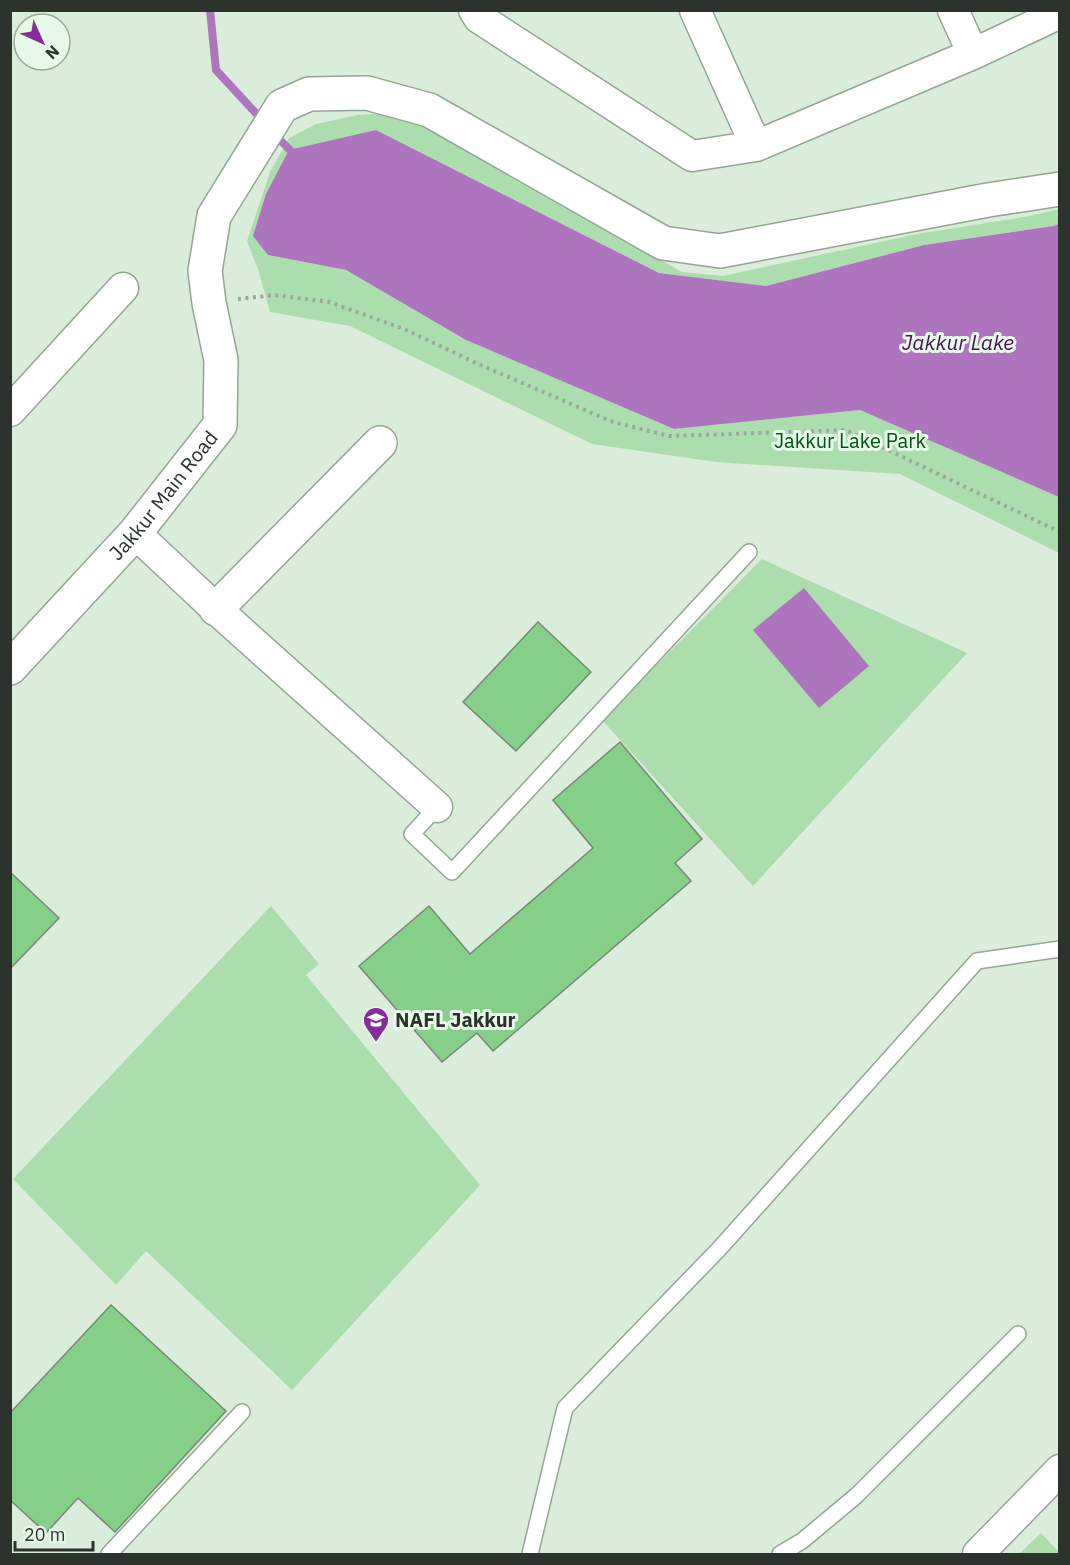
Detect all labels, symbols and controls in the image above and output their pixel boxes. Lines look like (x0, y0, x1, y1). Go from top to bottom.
north arrow (12, 12, 72, 72)
text: N (41, 41, 64, 64)
water label: Jakkur Lake (902, 328, 1014, 356)
street label: Jakkur Main Road (103, 425, 224, 566)
park label: Jakkur Lake Park (774, 427, 927, 454)
school or university icon: NAFL Jakkur (361, 1005, 391, 1043)
place label: NAFL Jakkur (395, 1006, 516, 1033)
scale bar (15, 1514, 93, 1552)
text: 20 m (24, 1523, 66, 1546)

